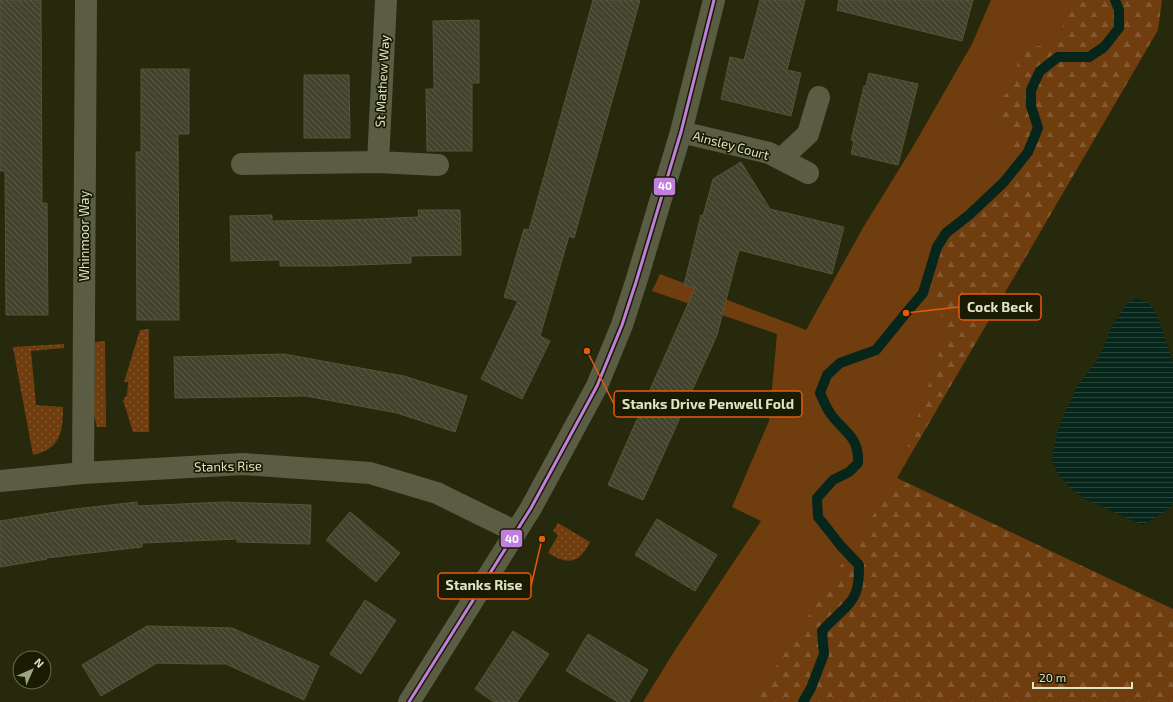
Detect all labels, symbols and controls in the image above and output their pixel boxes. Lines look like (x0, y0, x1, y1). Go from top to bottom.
street label: St Mathew Way (372, 34, 392, 128)
street label: Ainsley Court (691, 127, 771, 163)
line badge: 40 (653, 177, 676, 196)
text: 40 (658, 179, 672, 192)
street label: Whinmoor Way (76, 191, 92, 281)
callout: Cock Beck (959, 294, 1041, 320)
text: Cock Beck (967, 298, 1033, 315)
callout: Stanks Drive Penwell Fold (614, 391, 802, 417)
text: Stanks Drive Penwell Fold (622, 395, 794, 412)
street label: Stanks Rise (194, 457, 262, 475)
line badge: 40 (500, 529, 523, 548)
text: 40 (505, 532, 519, 545)
callout: Stanks Rise (438, 573, 531, 599)
text: Stanks Rise (446, 576, 523, 593)
north arrow (12, 650, 52, 690)
text: N (32, 655, 47, 670)
scale bar (1033, 664, 1132, 690)
text: 20 m (1039, 670, 1066, 684)

